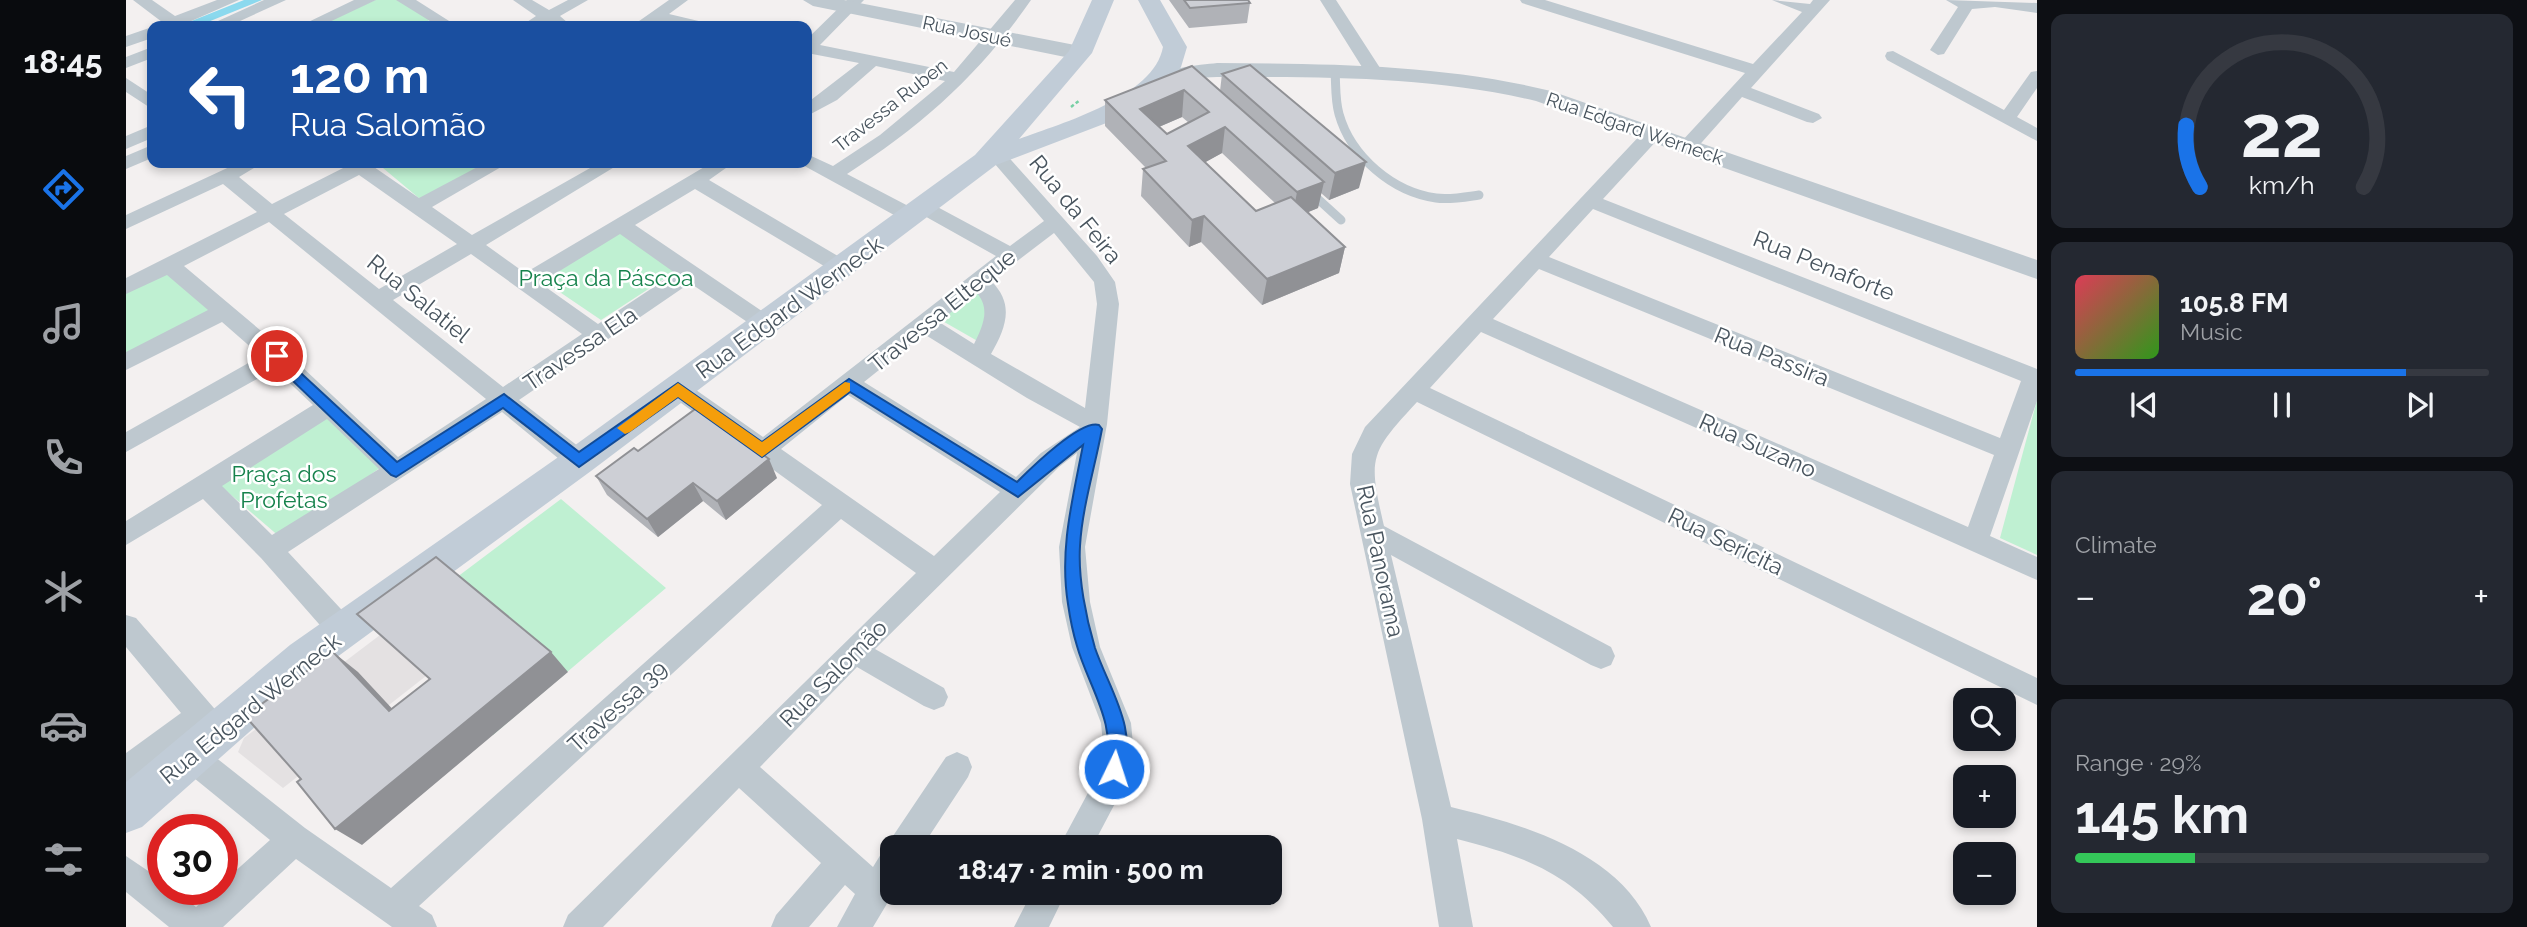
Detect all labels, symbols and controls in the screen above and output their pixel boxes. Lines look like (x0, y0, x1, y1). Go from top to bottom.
street label: Rua Josué (921, 11, 1013, 51)
text: 18:45 (23, 43, 103, 80)
text: 120 m (290, 47, 429, 104)
icon: left (175, 49, 266, 140)
street label: Travessa Ruben (829, 54, 951, 156)
street label: Rua Edgard Werneck (1544, 87, 1726, 169)
text: 22 (2241, 90, 2323, 175)
text: Rua Salomão (290, 106, 486, 143)
street label: Rua da Feira (1024, 149, 1128, 269)
icon: directions (39, 165, 88, 214)
text: km/h (2249, 170, 2315, 200)
street label: Rua Penaforte (1749, 224, 1899, 306)
street label: Rua Edgard Werneck (690, 230, 888, 384)
street label: Travessa Elteque (863, 243, 1021, 377)
street label: Rua Salatiel (362, 248, 476, 348)
park label: Praça da Páscoa (518, 264, 694, 291)
text: 105.8 FM (2180, 288, 2288, 318)
icon: music (39, 299, 88, 348)
street label: Travessa Ela (518, 300, 642, 396)
text: Music (2180, 318, 2243, 345)
street label: Rua Passira (1711, 321, 1833, 391)
pin (247, 326, 307, 386)
icon: arrive (258, 337, 296, 375)
icon: previous (2125, 386, 2163, 424)
icon: pause (2263, 386, 2301, 424)
icon: next (2401, 386, 2439, 424)
street label: Rua Suzano (1695, 407, 1821, 483)
icon: phone (39, 433, 88, 482)
park label: Praça dos Profetas (232, 460, 337, 513)
street label: Rua Panorama (1352, 482, 1410, 640)
street label: Rua Sericita (1664, 501, 1788, 581)
text: Climate (2075, 531, 2157, 558)
text: 20° (2247, 566, 2322, 627)
icon: climate (39, 567, 88, 616)
text: − (2075, 574, 2095, 619)
text: + (2473, 574, 2489, 619)
street label: Rua Salomão (774, 614, 892, 732)
street label: Rua Edgard Werneck (154, 627, 346, 789)
street label: Travessa 39 (562, 655, 672, 757)
map controls (1953, 688, 2016, 905)
button: search (1953, 688, 2016, 751)
icon: car (39, 701, 88, 750)
position arrow (1077, 732, 1151, 806)
text: Range · 29% (2075, 749, 2201, 776)
button: + (1953, 765, 2016, 828)
text: 145 km (2075, 784, 2249, 845)
speed limit sign: 30 (147, 814, 238, 905)
icon: filters (39, 835, 88, 884)
button: − (1953, 842, 2016, 905)
text: 18:47 · 2 min · 500 m (958, 855, 1204, 885)

